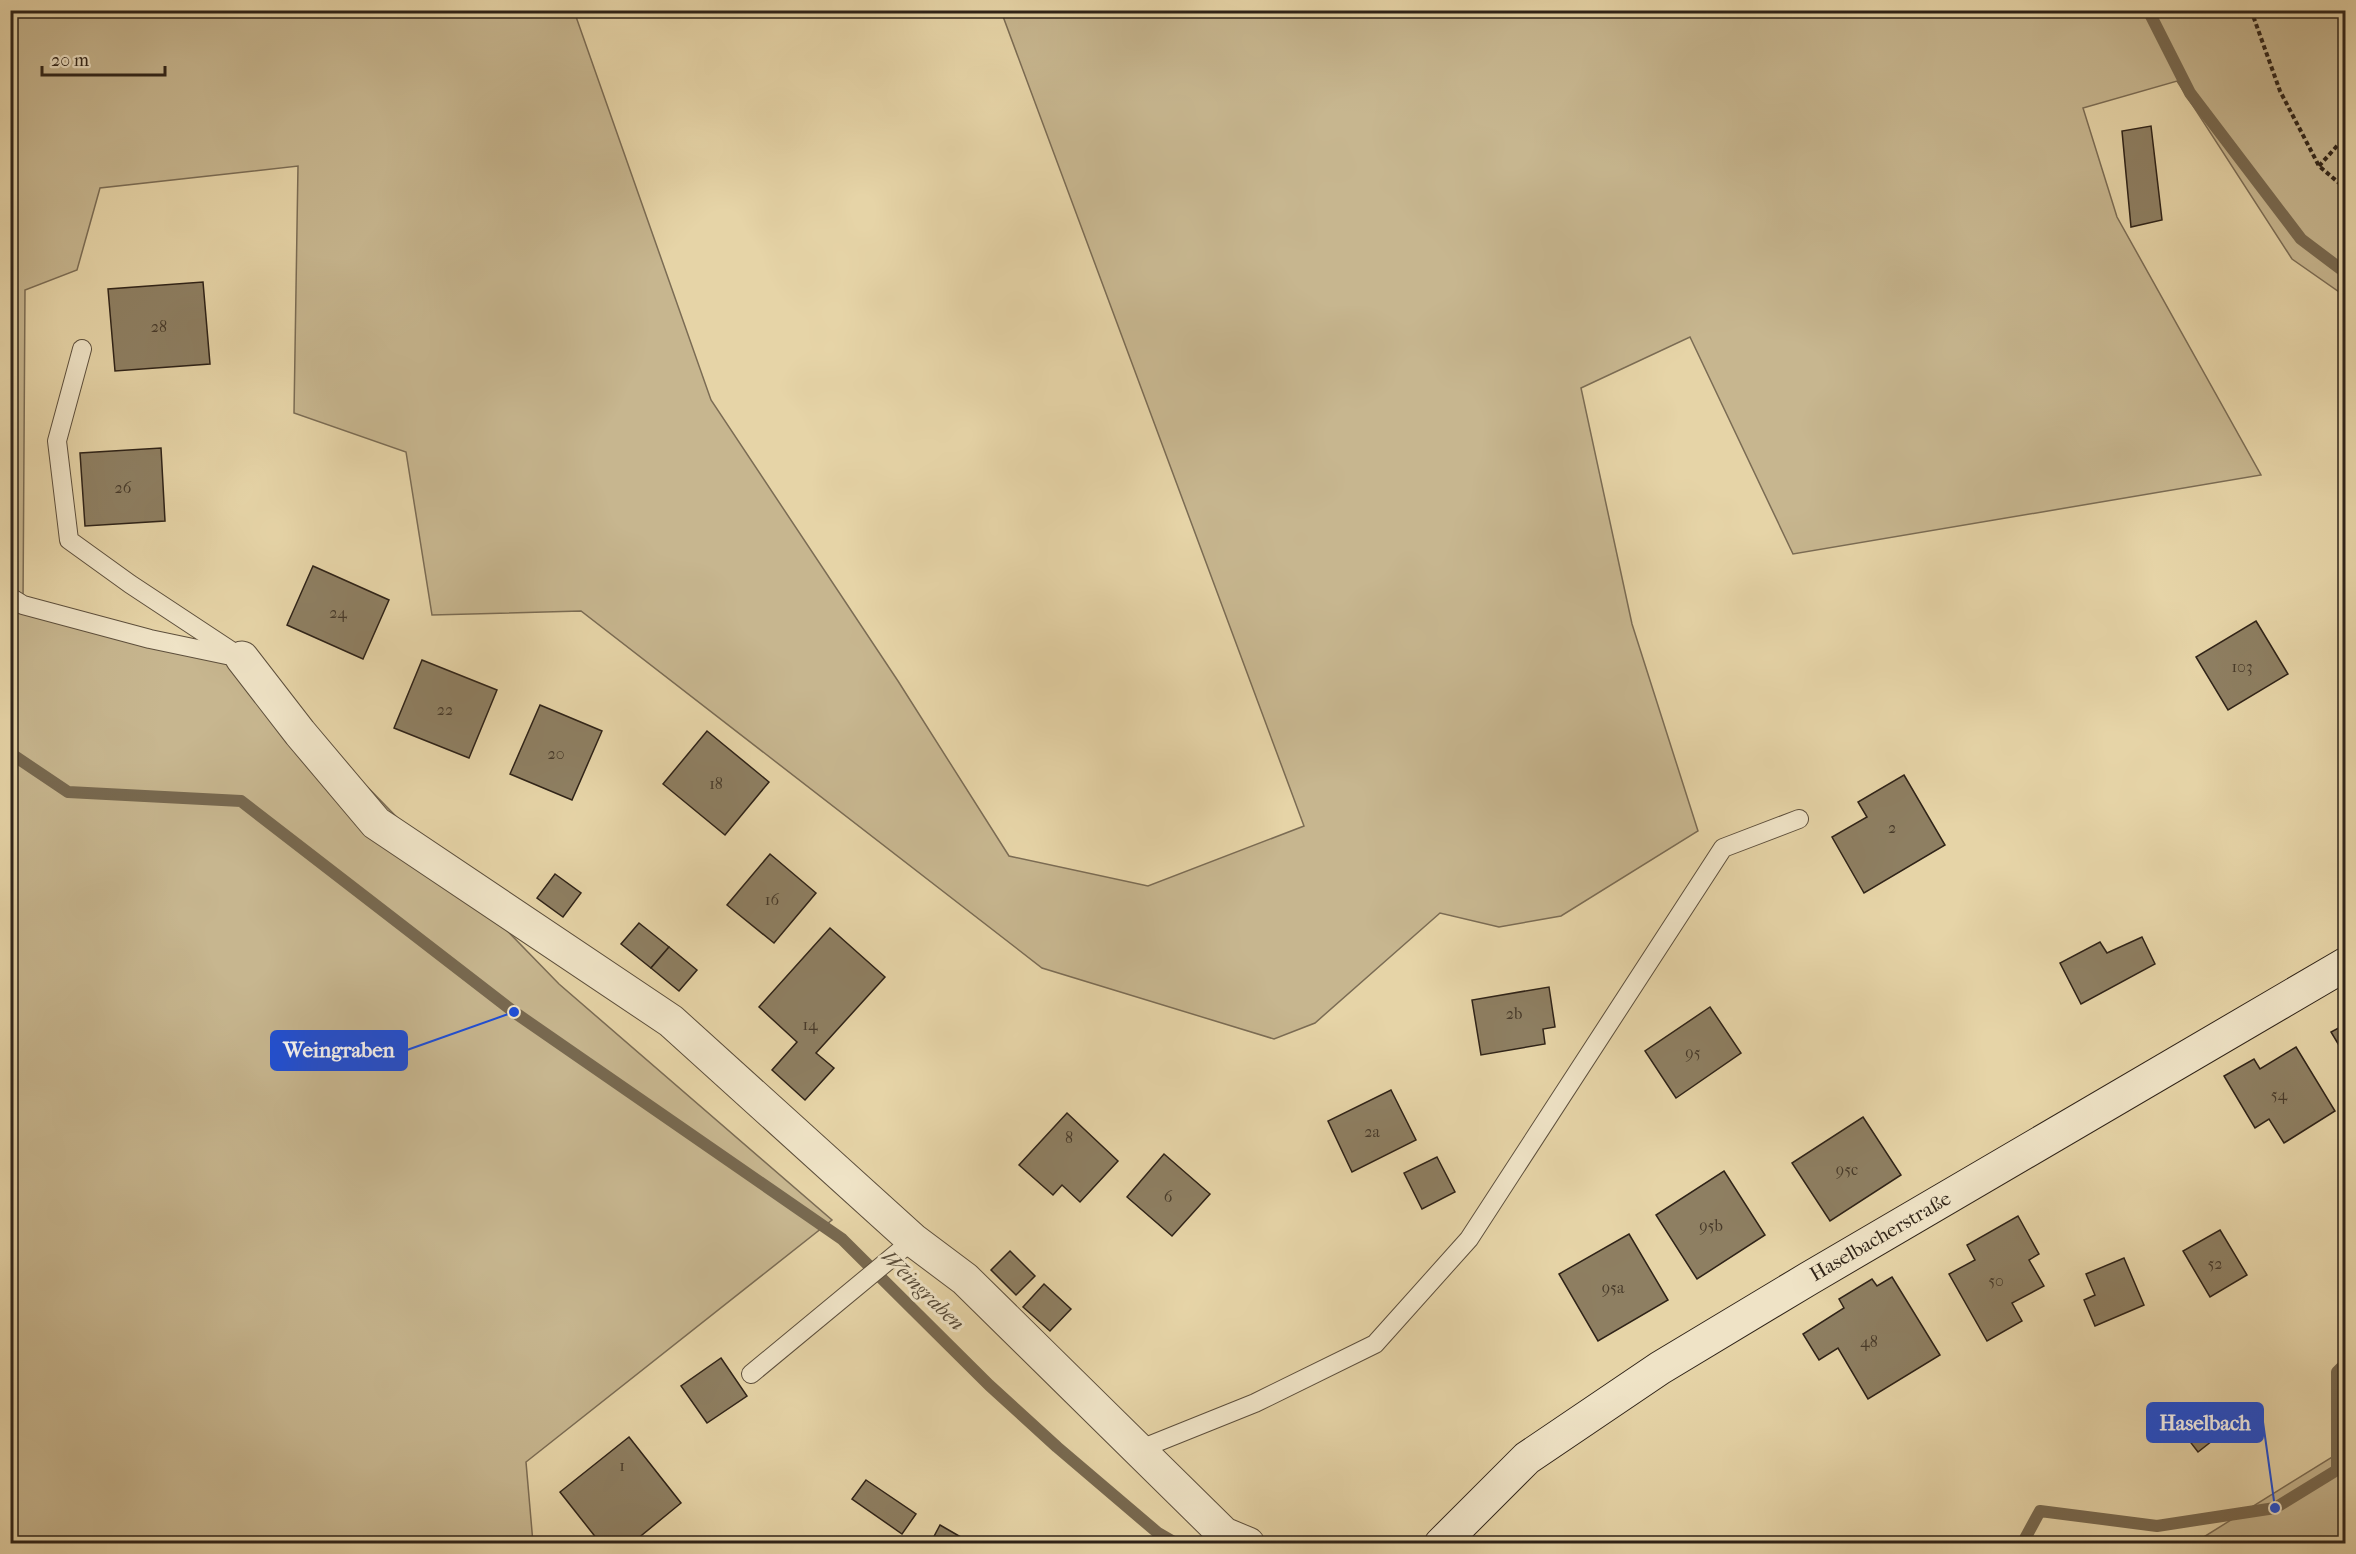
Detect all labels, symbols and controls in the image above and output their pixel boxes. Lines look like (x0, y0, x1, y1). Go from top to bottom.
scale bar (42, 39, 165, 77)
text: 20 m (51, 50, 89, 71)
house number: 28 (151, 317, 167, 336)
house number: 26 (115, 478, 132, 497)
house number: 24 (329, 603, 347, 622)
house number: 103 (2231, 657, 2253, 676)
house number: 22 (437, 700, 453, 719)
house number: 20 (547, 744, 565, 763)
house number: 18 (709, 774, 723, 793)
house number: 2 (1888, 818, 1896, 837)
house number: 16 (765, 890, 779, 909)
house number: 2b (1506, 1004, 1522, 1023)
house number: 14 (802, 1015, 818, 1034)
callout: Weingraben (271, 1031, 407, 1070)
text: Weingraben (282, 1038, 396, 1062)
house number: 95 (1685, 1043, 1701, 1062)
house number: 54 (2271, 1085, 2288, 1104)
house number: 2a (1364, 1122, 1380, 1141)
house number: 8 (1065, 1128, 1073, 1147)
house number: 95c (1836, 1160, 1858, 1179)
house number: 6 (1164, 1187, 1173, 1206)
street label: Haselbacherstraße (1806, 1187, 1955, 1286)
house number: 95b (1699, 1216, 1723, 1235)
water label: Weingraben (877, 1245, 970, 1335)
house number: 52 (2207, 1254, 2223, 1273)
house number: 50 (1988, 1271, 2004, 1290)
house number: 95a (1602, 1278, 1625, 1297)
house number: 48 (1860, 1332, 1878, 1351)
callout: Haselbach (2147, 1403, 2263, 1442)
text: Haselbach (2159, 1411, 2251, 1435)
house number: 1 (619, 1456, 625, 1475)

